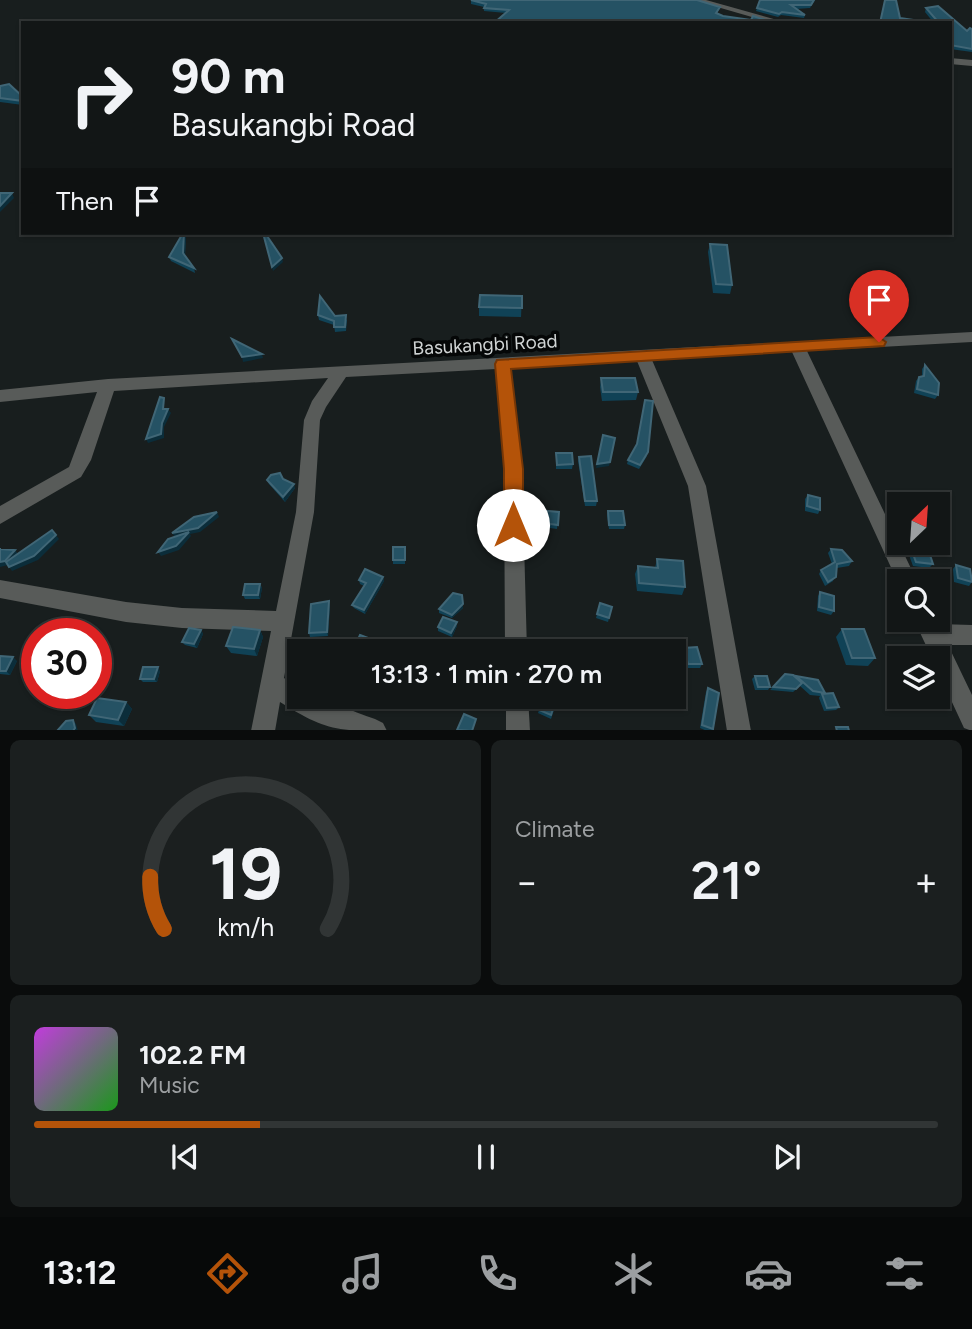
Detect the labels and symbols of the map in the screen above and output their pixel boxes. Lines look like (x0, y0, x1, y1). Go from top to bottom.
pin (849, 270, 909, 342)
street label: Basukangbi Road (412, 329, 558, 360)
position arrow (476, 488, 550, 562)
north arrow (887, 492, 950, 555)
speed limit sign: 30 (21, 618, 112, 709)

